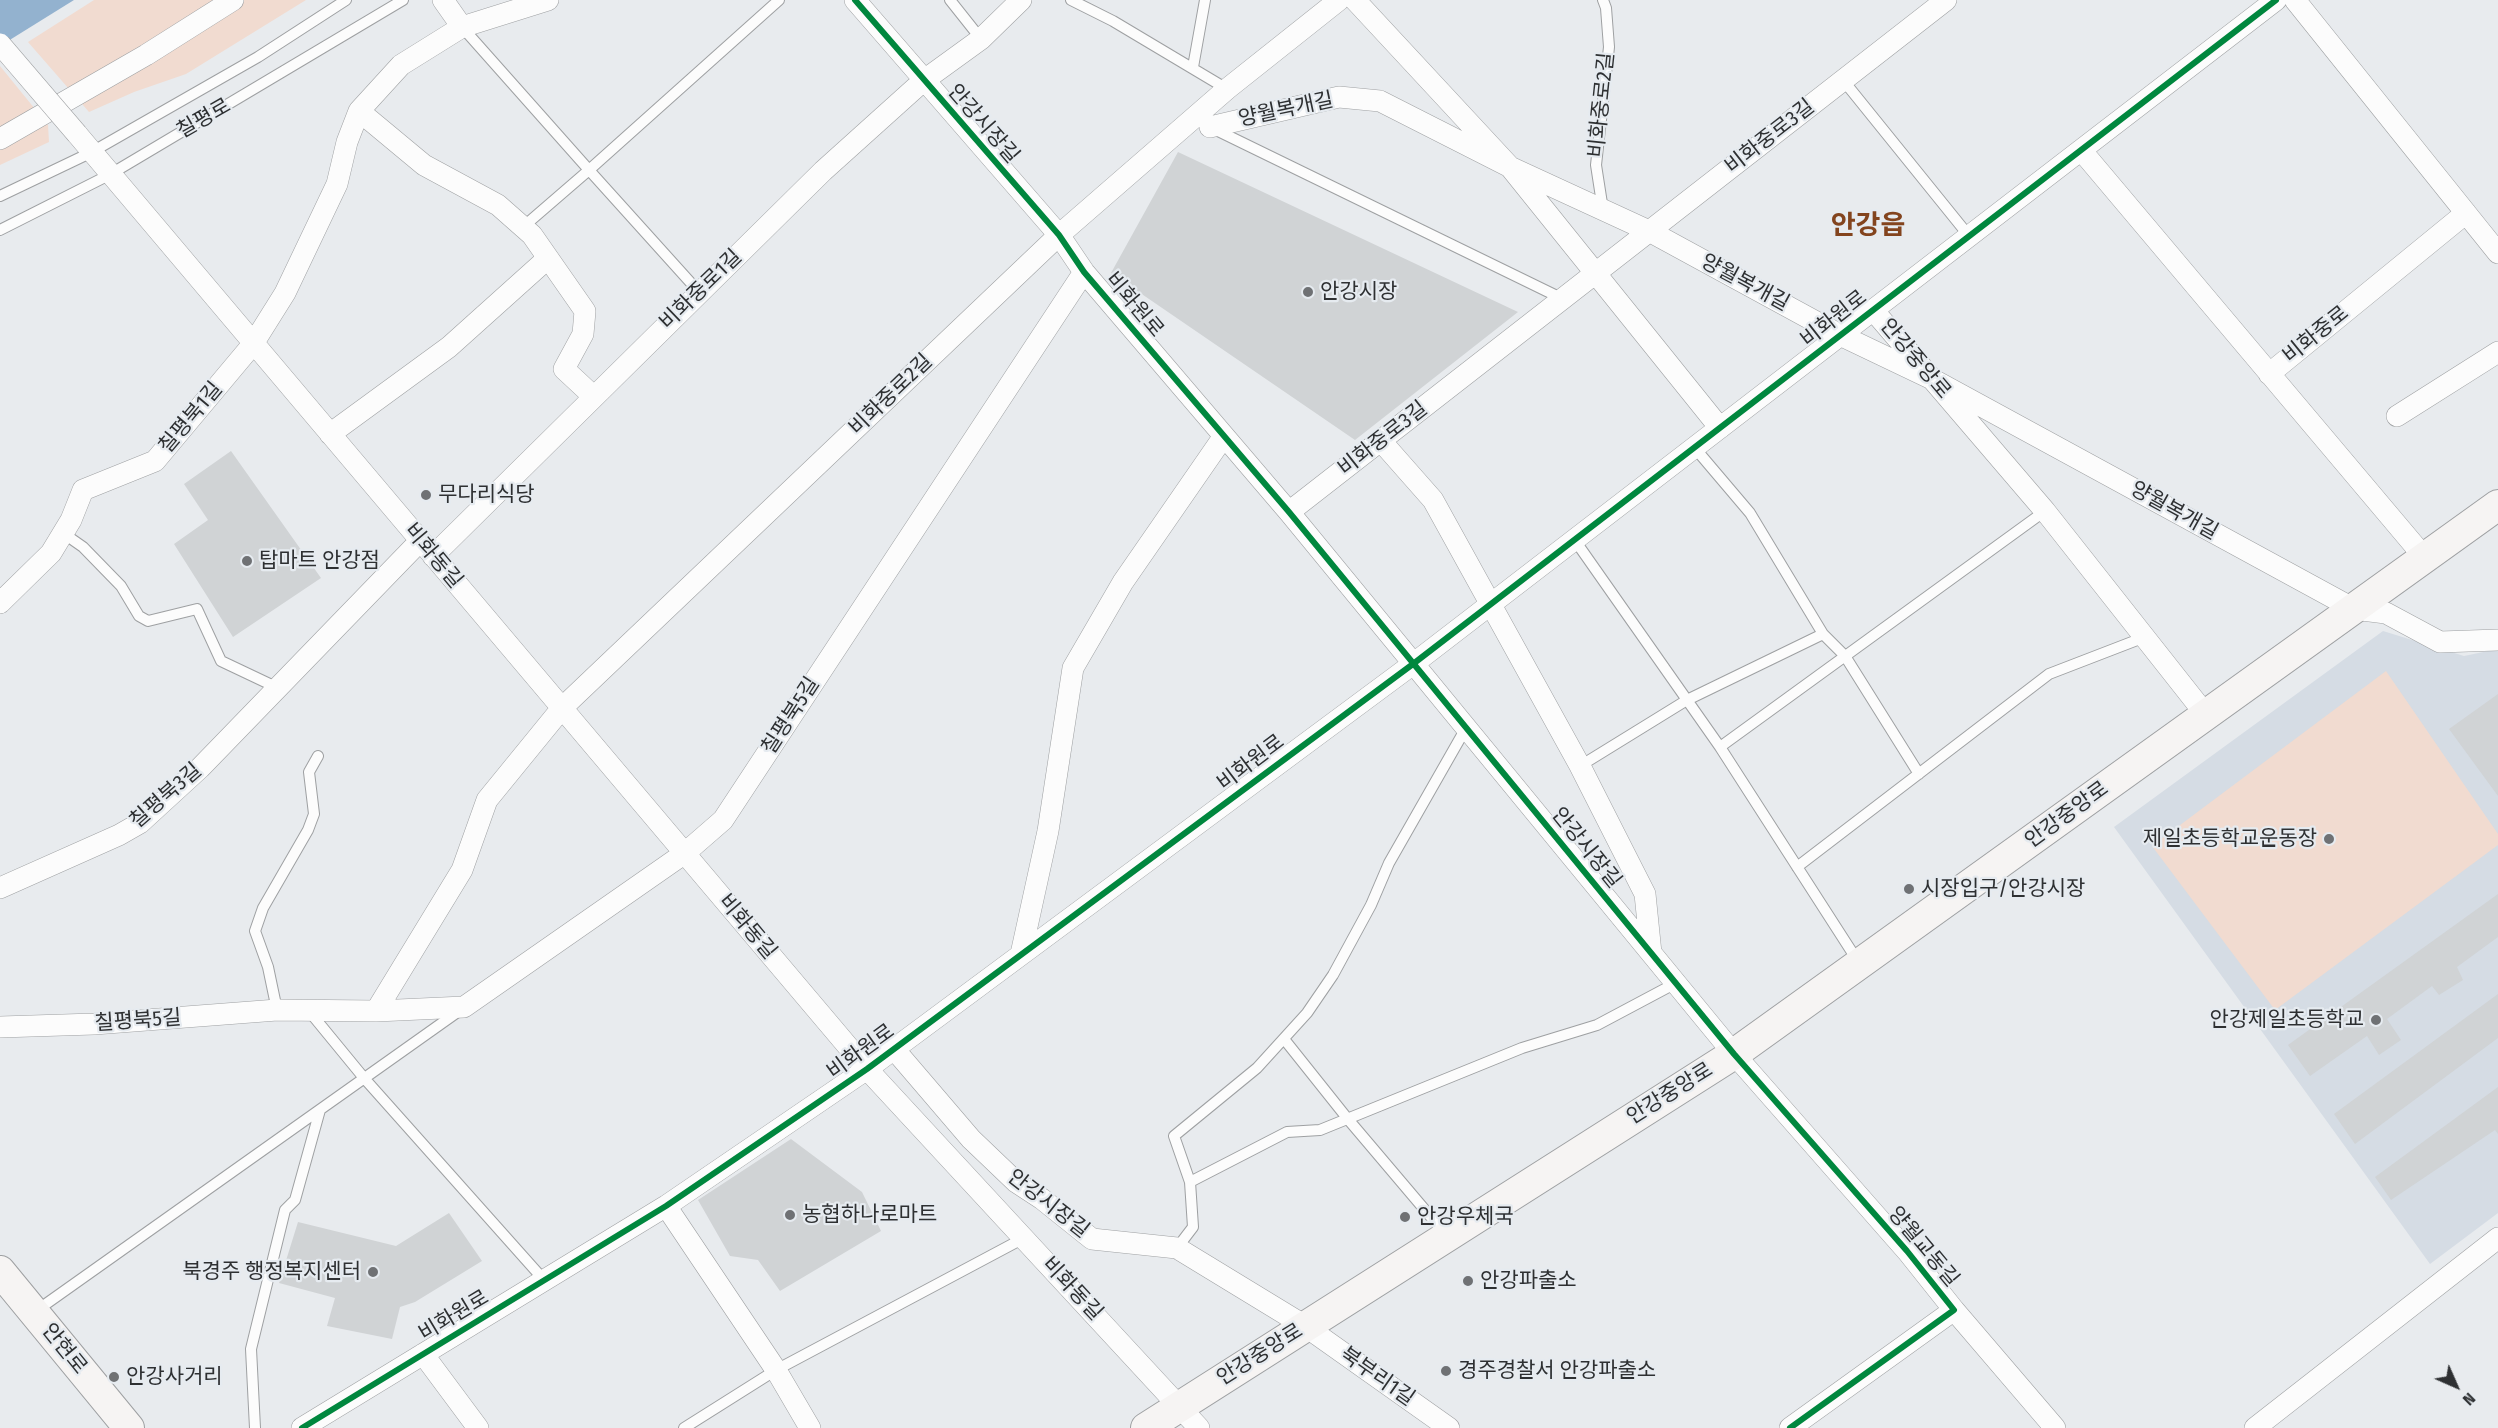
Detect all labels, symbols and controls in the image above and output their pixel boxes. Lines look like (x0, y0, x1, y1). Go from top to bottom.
street label: 비화중로2길 (1584, 51, 1620, 159)
street label: 안강시장길 (942, 79, 1024, 169)
street label: 양월복개길 (1236, 88, 1336, 132)
street label: 칠평로 (173, 94, 235, 144)
street label: 비화중로3길 (1720, 94, 1820, 180)
district label: 안강읍 (1831, 210, 1905, 242)
street label: 비화중로1길 (655, 245, 747, 335)
street label: 양월복개길 (1696, 249, 1794, 317)
street label: 비화원로 (1100, 267, 1168, 343)
place label: 안강시장 (1320, 279, 1397, 305)
marker: 안강시장 (1301, 285, 1315, 299)
street label: 비화원로 (1796, 285, 1872, 353)
street label: 비화중로 (2278, 301, 2354, 369)
street label: 안강중앙로 (1874, 314, 1956, 404)
street label: 비화중로2길 (844, 349, 938, 441)
street label: 칠평북1길 (154, 377, 228, 459)
street label: 비화중로3길 (1333, 396, 1433, 482)
street label: 양월복개길 (2126, 477, 2222, 545)
place label: 무다리식당 (438, 482, 535, 508)
marker: 무다리식당 (419, 488, 433, 502)
street label: 비화동길 (399, 518, 467, 594)
place label: 탑마트 안강점 (259, 548, 380, 574)
marker: 탑마트 안강점 (240, 554, 254, 568)
street label: 칠평북5길 (757, 673, 825, 759)
street label: 비화원로 (1213, 730, 1289, 796)
street label: 칠평북3길 (125, 758, 207, 834)
street label: 안강중앙로 (2021, 776, 2113, 854)
street label: 안강시장길 (1546, 803, 1626, 893)
place label: 제일초등학교운동장 (2143, 826, 2317, 852)
marker: 제일초등학교운동장 (2322, 832, 2336, 846)
place label: 시장입구/안강시장 (1921, 876, 2085, 902)
marker: 시장입구/안강시장 (1902, 882, 1916, 896)
street label: 비화동길 (713, 889, 781, 965)
street label: 칠평북5길 (94, 1005, 182, 1037)
place label: 안강제일초등학교 (2209, 1007, 2364, 1033)
marker: 안강제일초등학교 (2369, 1013, 2383, 1027)
street label: 비화원로 (822, 1019, 900, 1085)
street label: 안강중앙로 (1622, 1058, 1718, 1130)
street label: 안강시장길 (1002, 1164, 1094, 1244)
place label: 농협하나로마트 (802, 1202, 937, 1228)
street label: 양월교동길 (1882, 1202, 1964, 1292)
place label: 안강우체국 (1417, 1204, 1514, 1230)
marker: 농협하나로마트 (783, 1208, 797, 1222)
marker: 안강우체국 (1398, 1210, 1412, 1224)
street label: 비화동길 (1036, 1252, 1108, 1326)
place label: 북경주 행정복지센터 (182, 1259, 361, 1285)
marker: 북경주 행정복지센터 (366, 1265, 380, 1279)
place label: 안강파출소 (1480, 1268, 1577, 1294)
marker: 안강파출소 (1461, 1274, 1475, 1288)
street label: 비화원로 (414, 1285, 494, 1347)
street label: 안현로 (36, 1319, 92, 1379)
street label: 안강중앙로 (1212, 1319, 1308, 1391)
street label: 북부리1길 (1335, 1342, 1419, 1412)
north arrow (2426, 1356, 2486, 1416)
place label: 경주경찰서 안강파출소 (1458, 1358, 1656, 1384)
place label: 안강사거리 (126, 1364, 223, 1390)
marker: 경주경찰서 안강파출소 (1439, 1364, 1453, 1378)
marker: 안강사거리 (107, 1370, 121, 1384)
text: N (2459, 1389, 2479, 1409)

